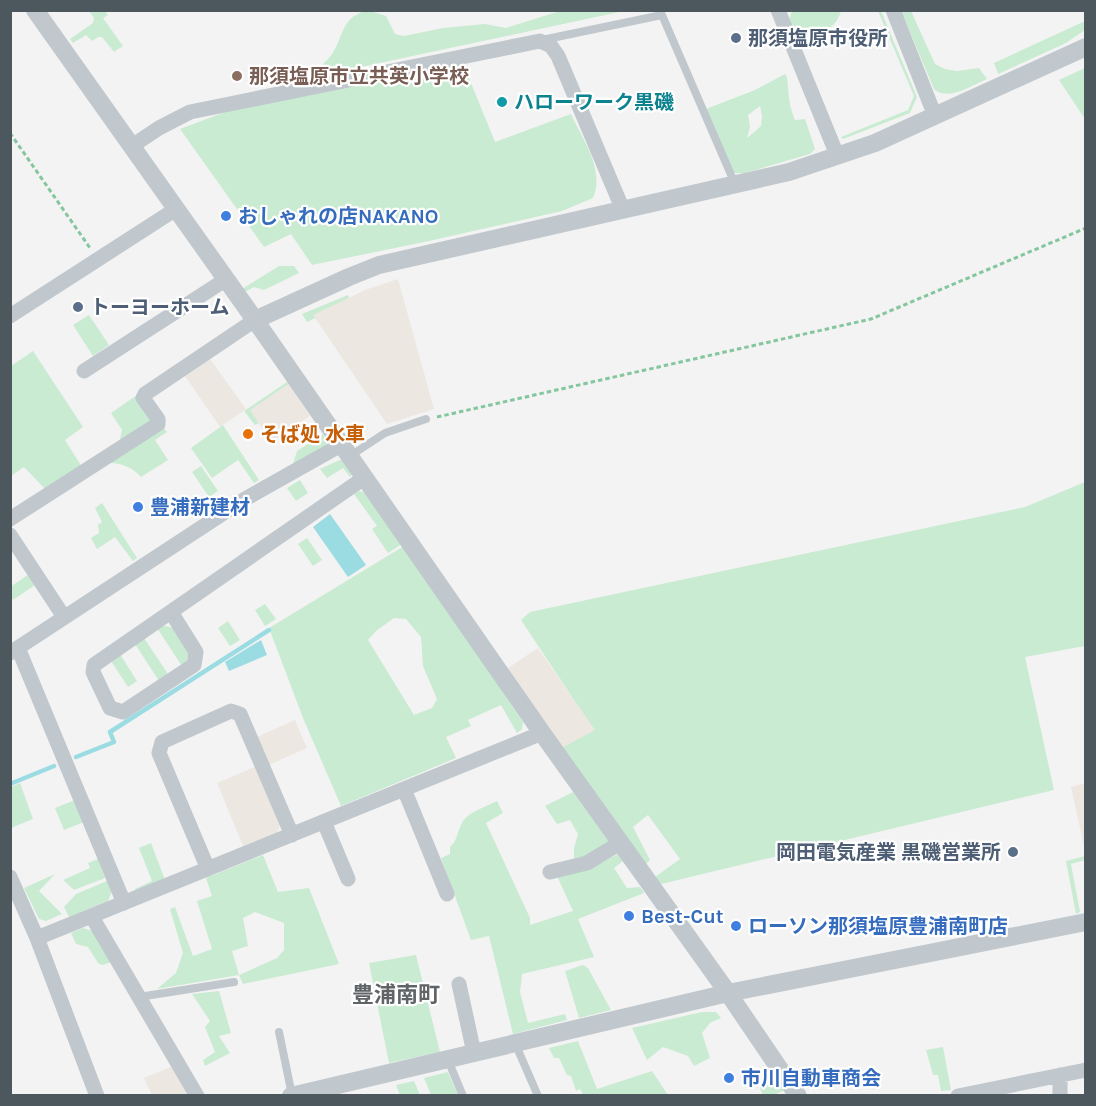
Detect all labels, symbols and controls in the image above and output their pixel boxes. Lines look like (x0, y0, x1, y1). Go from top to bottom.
place label: 那須塩原市役所 (748, 27, 888, 50)
marker: 那須塩原市役所 (729, 31, 743, 45)
place label: 那須塩原市立共英小学校 (249, 65, 469, 88)
marker: 那須塩原市立共英小学校 (230, 69, 244, 83)
place label: ハローワーク黒磯 (514, 91, 674, 114)
marker: ハローワーク黒磯 (495, 95, 509, 109)
place label: おしゃれの店NAKANO (238, 205, 438, 228)
marker: おしゃれの店NAKANO (219, 209, 233, 223)
place label: トーヨーホーム (90, 296, 229, 319)
marker: トーヨーホーム (71, 300, 85, 314)
place label: そば処 水車 (260, 423, 365, 446)
marker: そば処 水車 (241, 427, 255, 441)
place label: 豊浦新建材 (150, 496, 250, 519)
marker: 豊浦新建材 (131, 500, 145, 514)
place label: 岡田電気産業 黒磯営業所 (776, 841, 1001, 864)
marker: 岡田電気産業 黒磯営業所 (1006, 845, 1020, 859)
place label: Best-Cut (641, 905, 724, 928)
marker: Best-Cut (622, 909, 636, 923)
place label: ローソン那須塩原豊浦南町店 (748, 915, 1008, 938)
marker: ローソン那須塩原豊浦南町店 (729, 919, 743, 933)
district label: 豊浦南町 (352, 982, 440, 1008)
place label: 市川自動車商会 (741, 1067, 881, 1090)
marker: 市川自動車商会 (722, 1071, 736, 1085)

